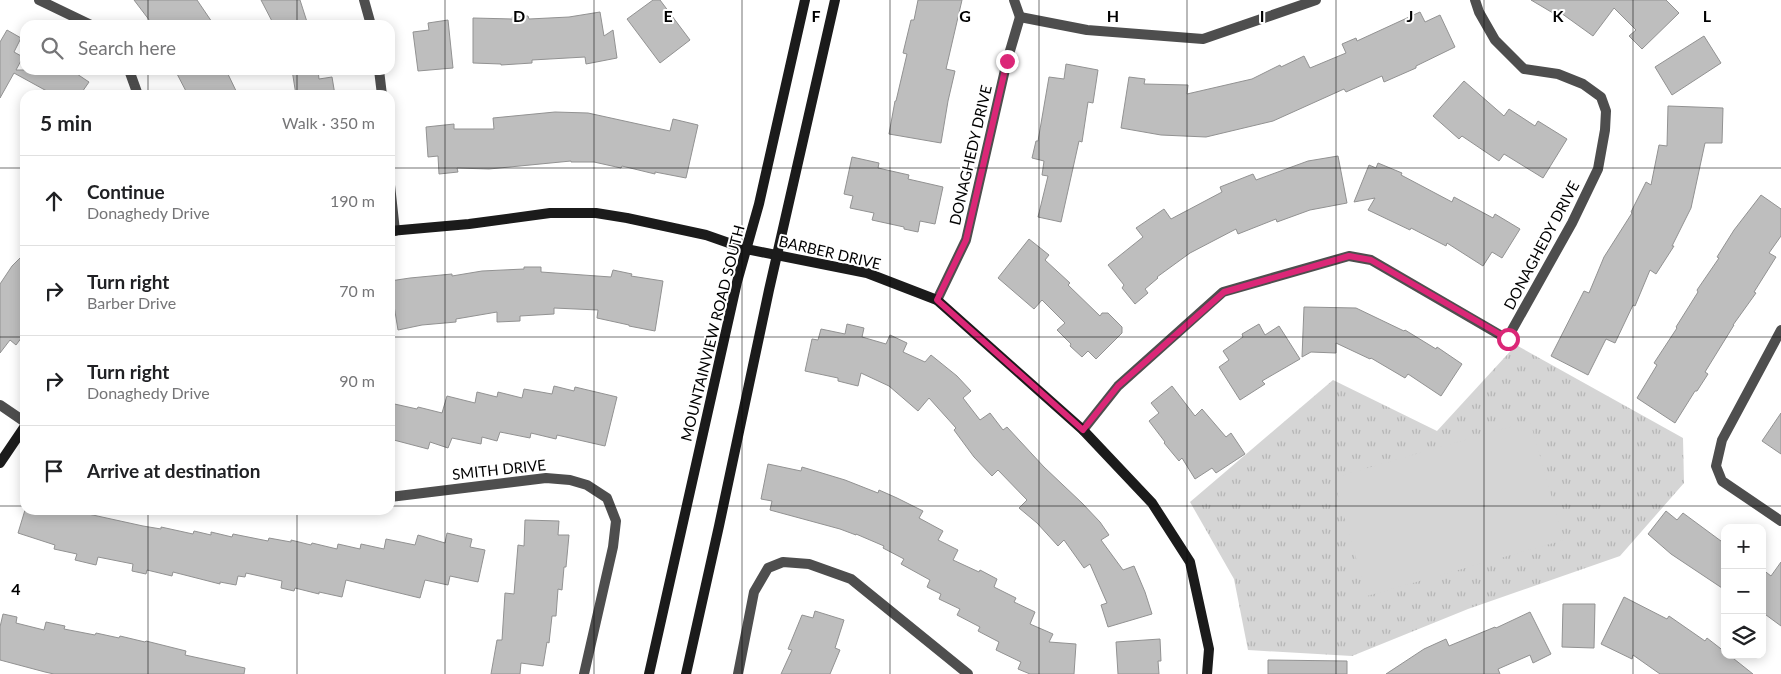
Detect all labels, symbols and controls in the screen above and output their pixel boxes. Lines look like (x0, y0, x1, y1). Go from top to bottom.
text: D (513, 6, 525, 25)
text: E (663, 6, 673, 25)
text: F (811, 6, 821, 25)
text: G (959, 6, 971, 25)
text: H (1107, 6, 1119, 25)
text: I (1260, 6, 1264, 25)
text: J (1407, 6, 1413, 25)
text: K (1553, 6, 1565, 25)
text: L (1703, 6, 1712, 25)
search box (20, 20, 395, 75)
icon: search (38, 34, 66, 62)
text: Search here (78, 36, 176, 59)
route end (996, 50, 1019, 73)
street label: DONAGHEDY DRIVE (945, 83, 995, 227)
text: 5 min (40, 110, 92, 135)
text: Walk · 350 m (282, 113, 375, 132)
street label: DONAGHEDY DRIVE (1499, 178, 1583, 312)
text: Continue (87, 180, 165, 203)
icon: ahead (40, 187, 68, 215)
text: 190 m (330, 191, 375, 210)
text: Donaghedy Drive (87, 203, 210, 222)
street label: MOUNTAINVIEW ROAD SOUTH (676, 223, 748, 443)
street label: BARBER DRIVE (777, 231, 883, 273)
text: Turn right (87, 270, 169, 293)
icon: right (40, 277, 68, 305)
text: 70 m (339, 281, 375, 300)
text: Barber Drive (87, 293, 176, 312)
route start (1497, 328, 1520, 351)
text: Turn right (87, 360, 169, 383)
icon: right (40, 367, 68, 395)
text: 90 m (339, 371, 375, 390)
text: Donaghedy Drive (87, 383, 210, 402)
street label: SMITH DRIVE (451, 455, 547, 483)
icon: arrive (40, 457, 68, 485)
text: Arrive at destination (87, 459, 260, 482)
map controls (1721, 524, 1766, 659)
button: + (1721, 524, 1766, 569)
button: − (1721, 569, 1766, 614)
text: 4 (11, 579, 21, 598)
button: layers (1721, 614, 1766, 659)

